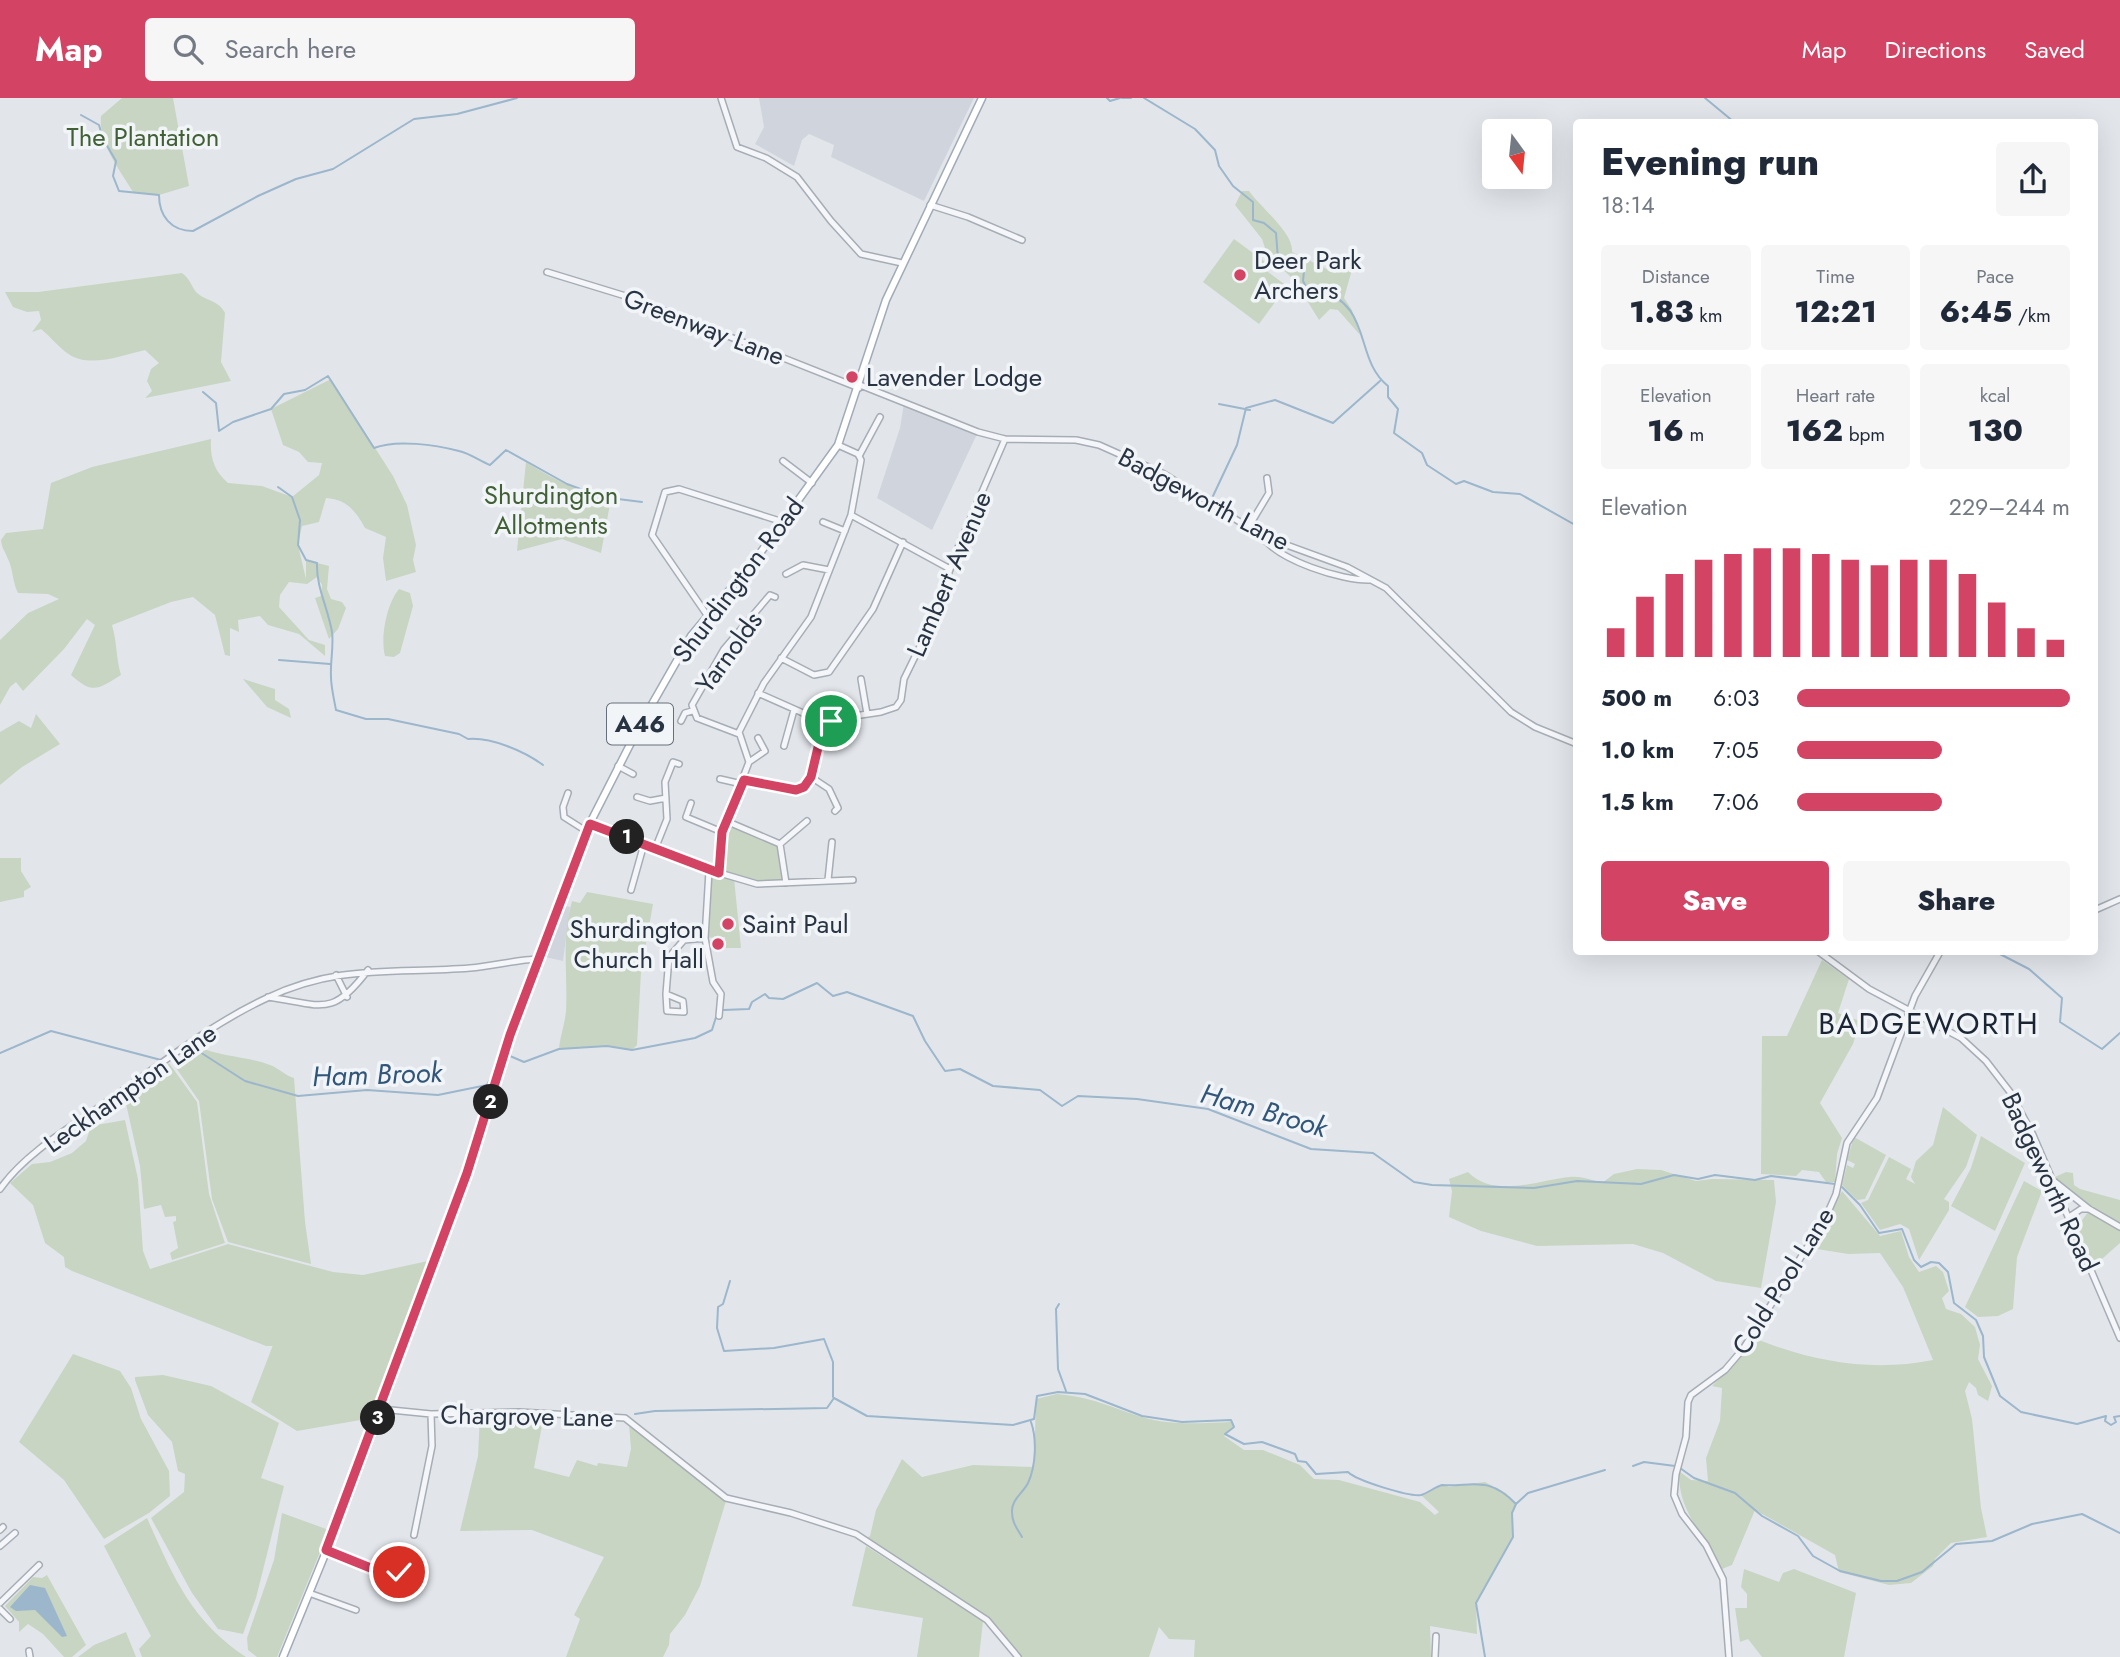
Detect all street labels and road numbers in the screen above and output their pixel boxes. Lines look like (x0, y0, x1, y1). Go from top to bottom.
street label: Greenway Lane (618, 279, 790, 375)
street label: Badgeworth Lane (1112, 438, 1296, 560)
street label: Lambert Avenue (897, 485, 1001, 663)
street label: Shurdington Road (663, 489, 813, 671)
street label: Yarnolds (686, 603, 772, 701)
road number: A46 (607, 704, 673, 744)
street label: Leckhampton Lane (36, 1014, 224, 1162)
street label: Badgeworth Road (1992, 1086, 2108, 1278)
street label: Cold Pool Lane (1723, 1200, 1843, 1362)
street label: Chargrove Lane (440, 1395, 614, 1437)

